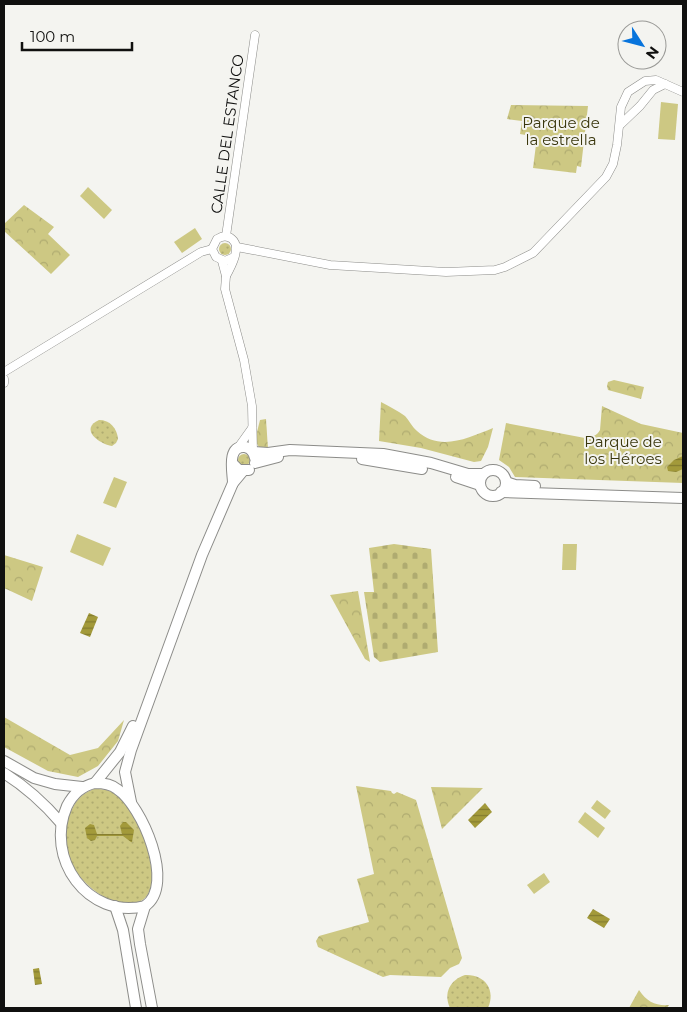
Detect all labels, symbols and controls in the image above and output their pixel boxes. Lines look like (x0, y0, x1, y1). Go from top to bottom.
scale bar (22, 20, 132, 52)
north arrow (617, 20, 667, 70)
text: 100 m (30, 27, 75, 46)
text: N (642, 43, 663, 63)
street label: CALLE DEL ESTANCO (206, 53, 248, 215)
park label: Parque de la estrella (522, 113, 600, 149)
park label: Parque de los Héroes (584, 432, 662, 468)

